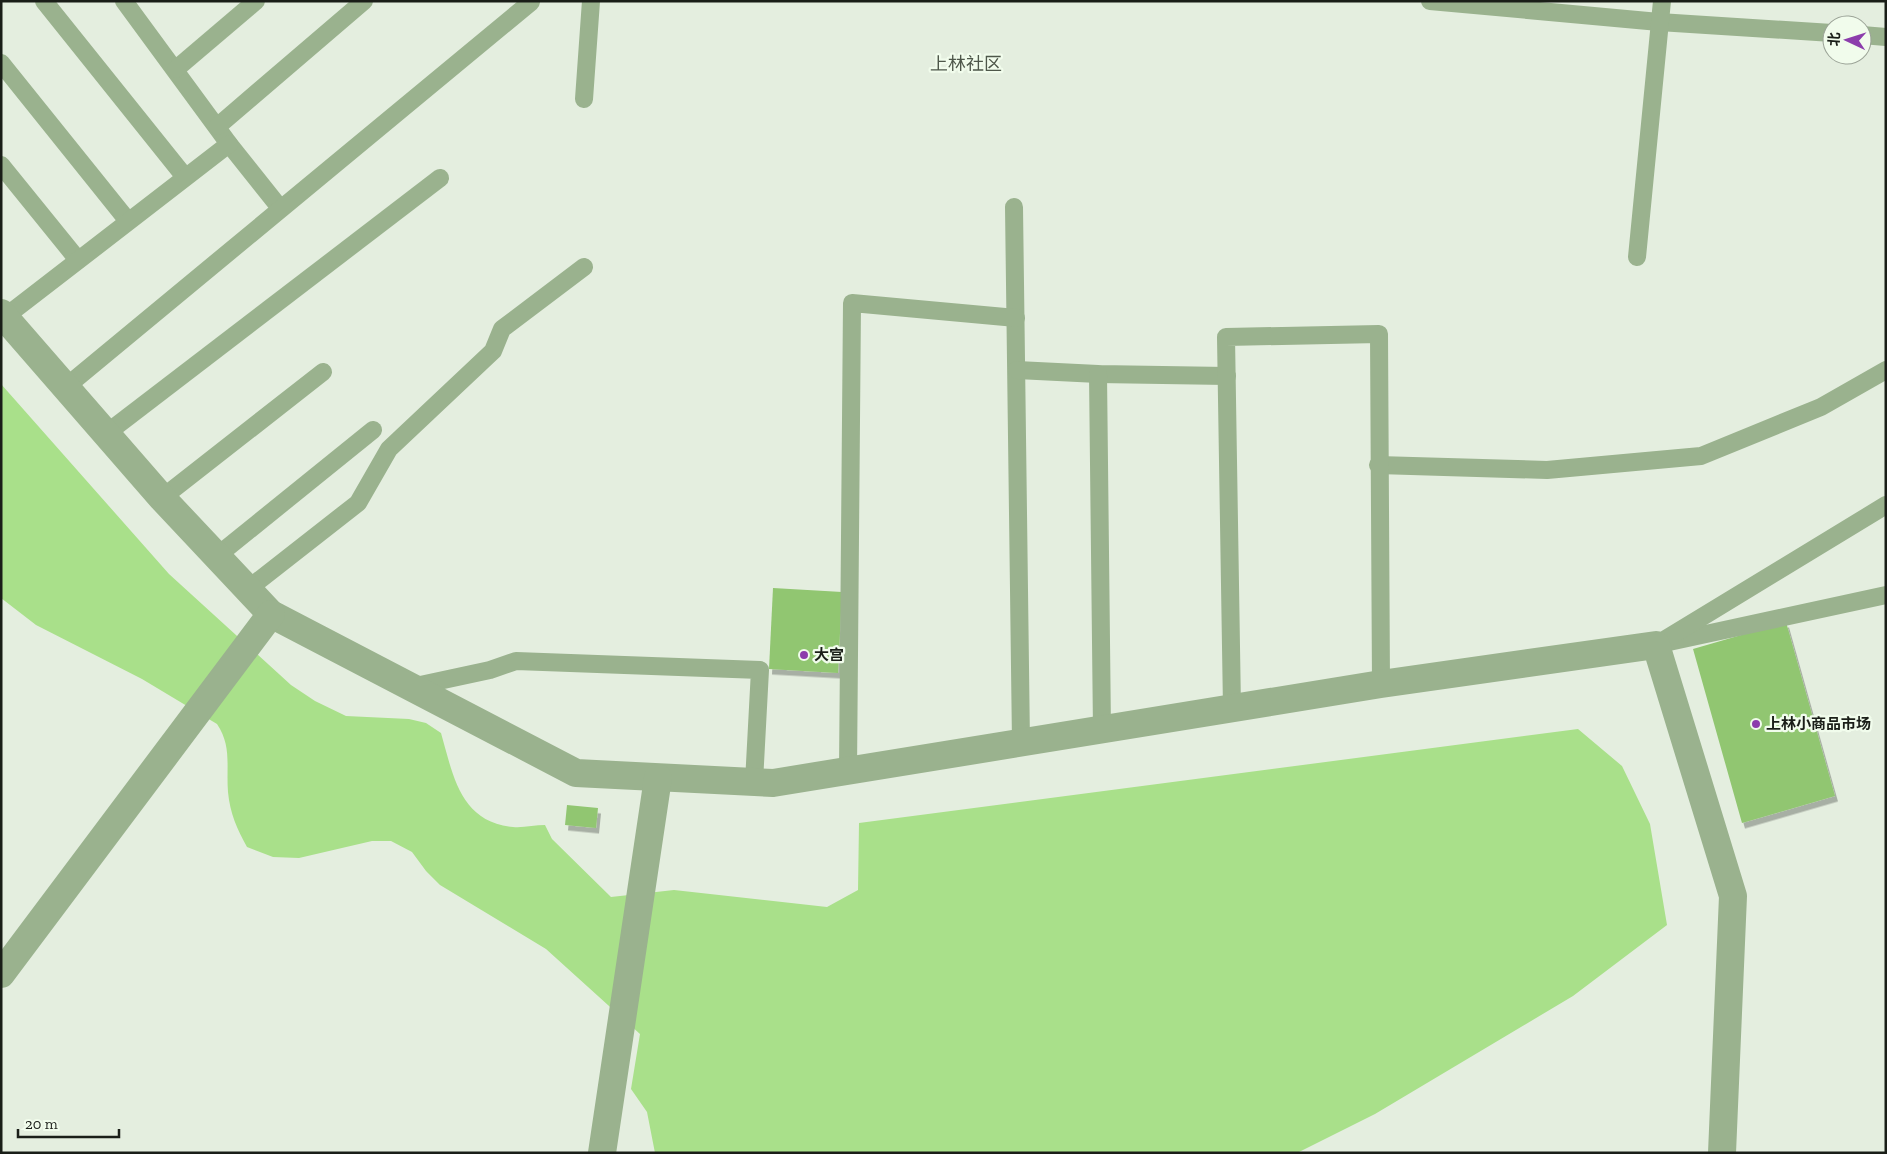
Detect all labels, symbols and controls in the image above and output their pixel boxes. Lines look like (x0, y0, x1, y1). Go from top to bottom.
north arrow (1822, 15, 1872, 65)
text: 北 (1826, 32, 1843, 47)
district label: 上林社区 (930, 53, 1002, 75)
place label: 大宫 (814, 646, 844, 664)
marker: 大宫 (798, 649, 810, 661)
place label: 上林小商品市场 (1766, 715, 1871, 733)
marker: 上林小商品市场 (1750, 718, 1762, 730)
scale bar (18, 1106, 119, 1138)
text: 20 m (25, 1115, 58, 1133)

